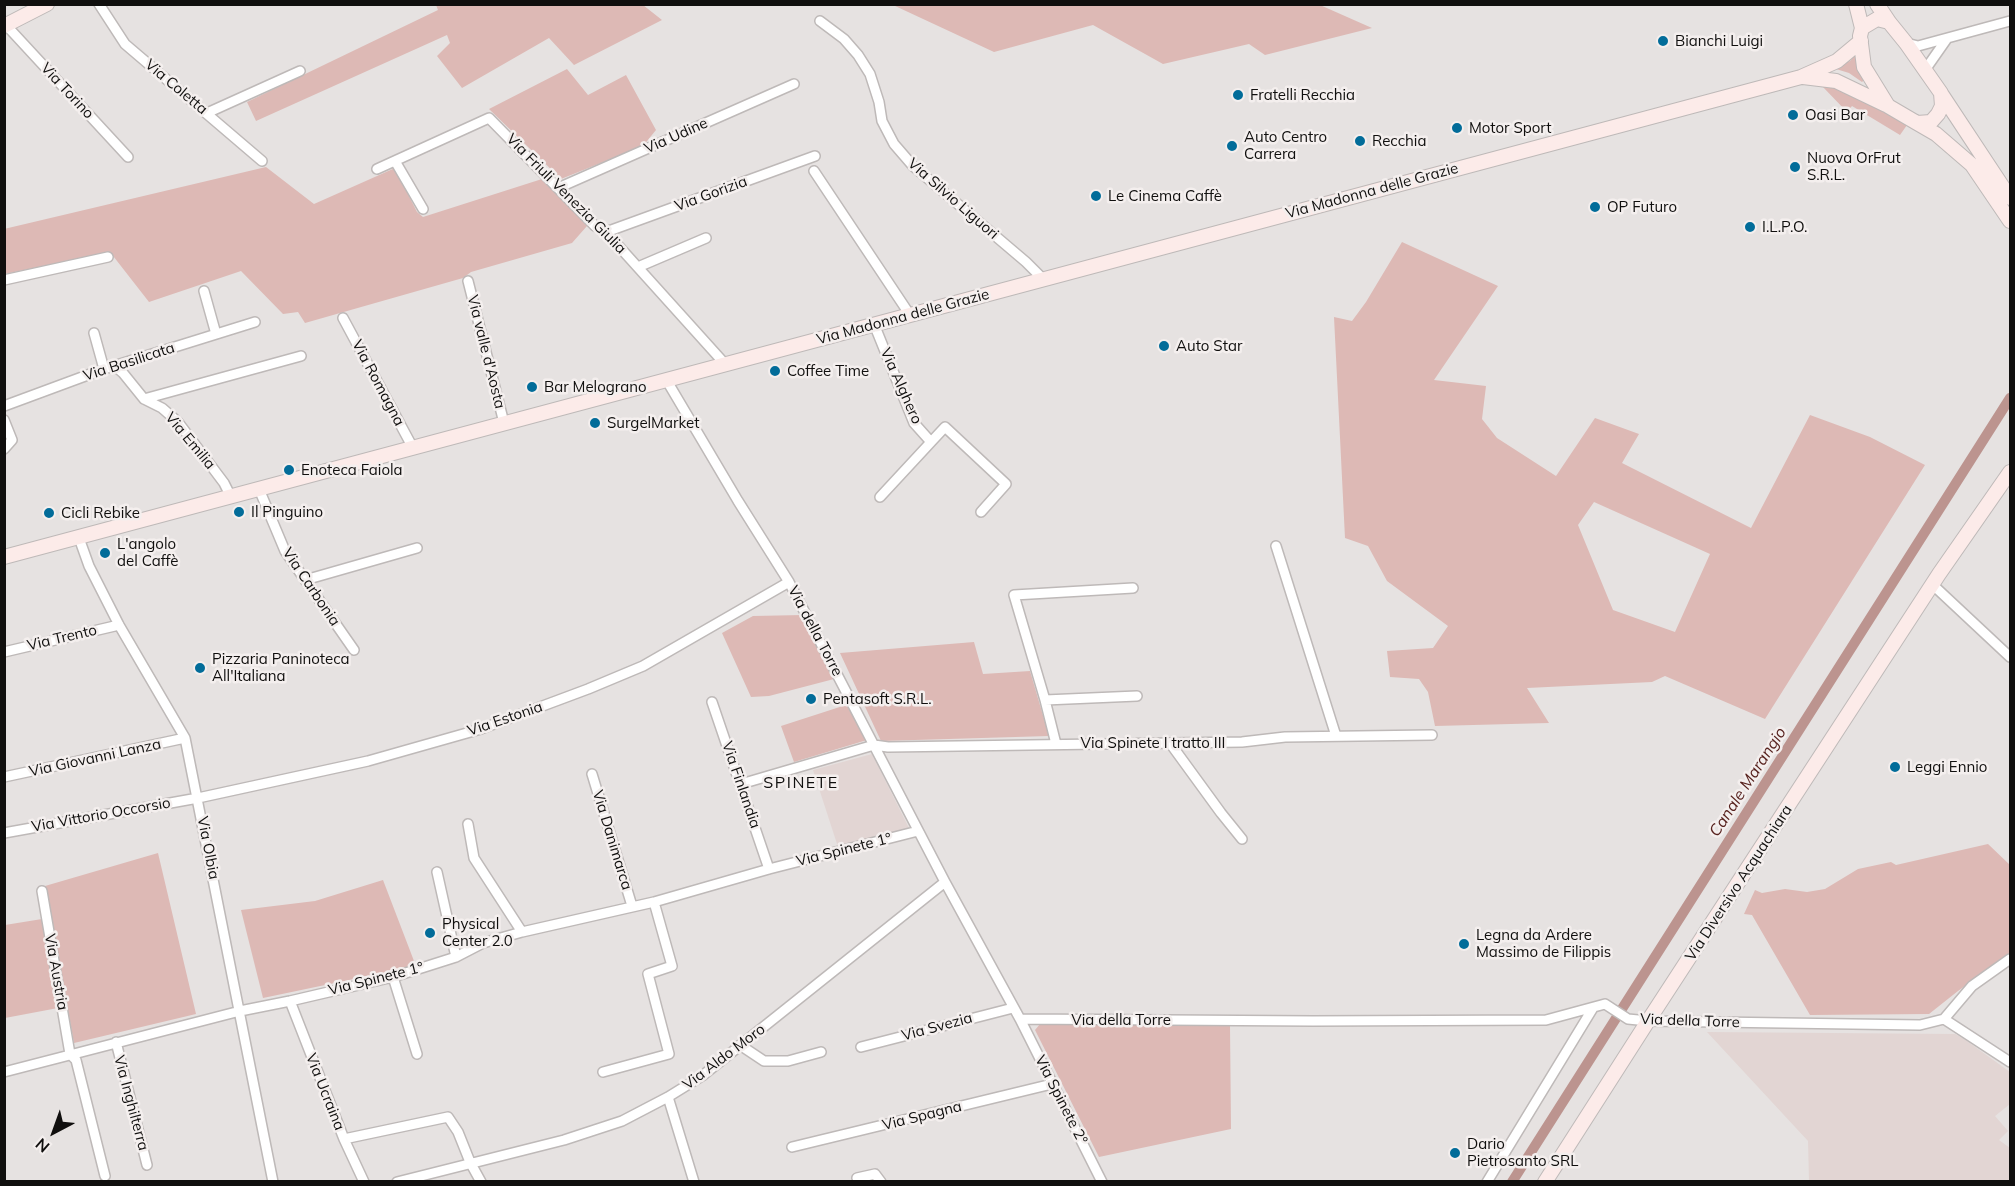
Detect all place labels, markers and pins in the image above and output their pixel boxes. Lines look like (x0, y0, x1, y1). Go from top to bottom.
place label: Bianchi Luigi (1675, 32, 1763, 50)
marker: Bianchi Luigi (1656, 34, 1670, 48)
place label: Fratelli Recchia (1250, 86, 1355, 104)
marker: Fratelli Recchia (1231, 88, 1245, 102)
place label: Oasi Bar (1805, 106, 1865, 124)
marker: Oasi Bar (1786, 108, 1800, 122)
place label: Motor Sport (1469, 119, 1551, 137)
marker: Motor Sport (1450, 121, 1464, 135)
place label: Auto Centro Carrera (1244, 128, 1327, 163)
place label: Recchia (1372, 132, 1426, 150)
marker: Recchia (1353, 134, 1367, 148)
marker: Auto Centro Carrera (1225, 139, 1239, 153)
place label: Nuova OrFrut S.R.L. (1807, 149, 1901, 184)
marker: Nuova OrFrut S.R.L. (1788, 160, 1802, 174)
place label: Le Cinema Caffè (1108, 187, 1222, 205)
marker: Le Cinema Caffè (1089, 189, 1103, 203)
place label: OP Futuro (1607, 198, 1677, 216)
marker: OP Futuro (1588, 200, 1602, 214)
place label: I.L.P.O. (1762, 218, 1807, 236)
marker: I.L.P.O. (1743, 220, 1757, 234)
place label: Auto Star (1176, 337, 1242, 355)
marker: Auto Star (1157, 339, 1171, 353)
place label: Coffee Time (787, 362, 869, 380)
marker: Coffee Time (768, 364, 782, 378)
place label: Bar Melograno (544, 378, 646, 396)
marker: Bar Melograno (525, 380, 539, 394)
place label: SurgelMarket (607, 414, 699, 432)
marker: SurgelMarket (588, 416, 602, 430)
place label: Enoteca Faiola (301, 461, 403, 479)
marker: Enoteca Faiola (282, 463, 296, 477)
place label: Il Pinguino (251, 503, 323, 521)
place label: Cicli Rebike (61, 504, 140, 522)
marker: Il Pinguino (232, 505, 246, 519)
marker: Cicli Rebike (42, 506, 56, 520)
place label: L'angolo del Caffè (117, 535, 179, 570)
marker: L'angolo del Caffè (98, 546, 112, 560)
place label: Pizzaria Paninoteca All'Italiana (212, 650, 350, 685)
marker: Pizzaria Paninoteca All'Italiana (193, 661, 207, 675)
place label: Pentasoft S.R.L. (823, 690, 932, 708)
marker: Pentasoft S.R.L. (804, 692, 818, 706)
place label: Leggi Ennio (1907, 758, 1987, 776)
marker: Leggi Ennio (1888, 760, 1902, 774)
place label: Physical Center 2.0 (442, 915, 513, 950)
marker: Physical Center 2.0 (423, 926, 437, 940)
place label: Legna da Ardere Massimo de Filippis (1476, 926, 1611, 961)
marker: Legna da Ardere Massimo de Filippis (1457, 937, 1471, 951)
place label: Dario Pietrosanto SRL (1467, 1135, 1578, 1170)
marker: Dario Pietrosanto SRL (1448, 1146, 1462, 1160)

